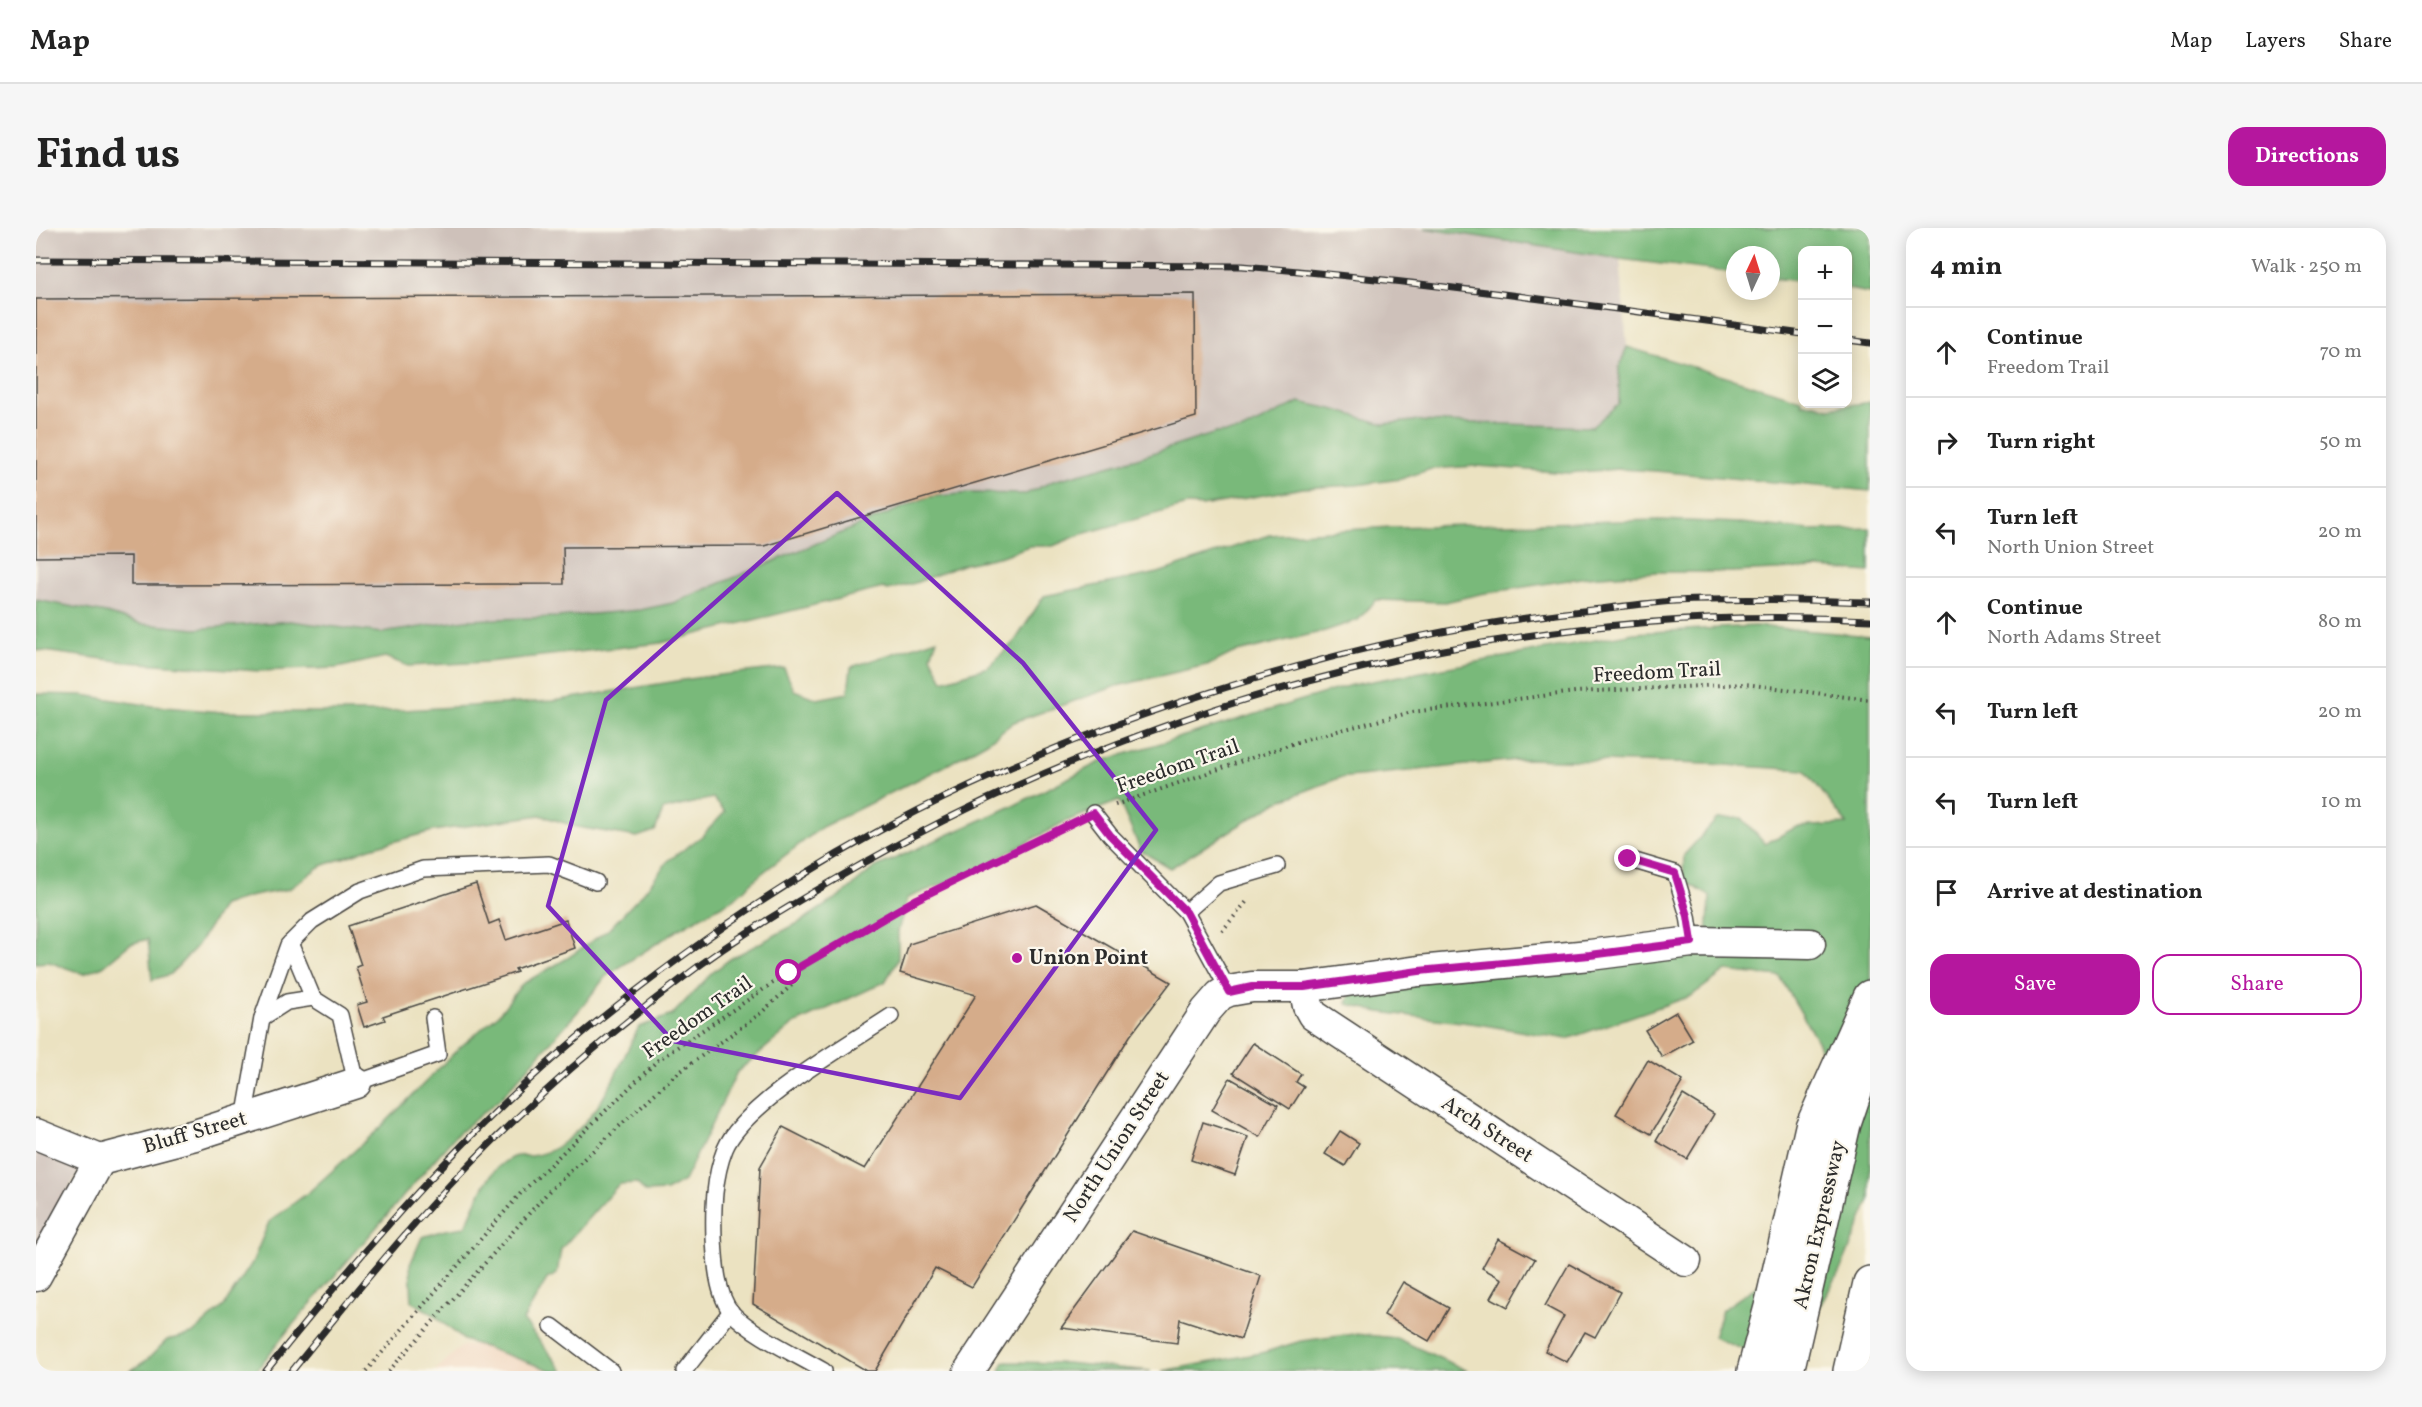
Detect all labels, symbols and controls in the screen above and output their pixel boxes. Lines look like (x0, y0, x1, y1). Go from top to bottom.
text: Map (30, 22, 90, 61)
text: Map (2170, 27, 2212, 56)
text: Layers (2245, 27, 2306, 56)
text: Share (2339, 27, 2392, 56)
text: Find us (36, 127, 180, 186)
button: Directions (2228, 127, 2386, 186)
north arrow (1726, 246, 1780, 300)
map controls (1798, 246, 1852, 408)
button: + (1798, 246, 1852, 300)
text: 4 min (1930, 249, 2002, 285)
text: Walk · 250 m (2251, 253, 2362, 281)
button: − (1798, 300, 1852, 354)
text: Continue (1987, 323, 2083, 354)
icon: ahead (1930, 336, 1963, 369)
text: 70 m (2319, 338, 2362, 366)
button: layers (1798, 354, 1852, 408)
text: Freedom Trail (1987, 354, 2109, 382)
icon: right (1930, 426, 1963, 459)
text: Turn right (1987, 427, 2095, 458)
text: 50 m (2319, 428, 2362, 456)
text: Turn left (1987, 503, 2078, 534)
icon: left (1930, 516, 1963, 549)
text: 20 m (2318, 518, 2362, 546)
text: North Union Street (1987, 534, 2154, 562)
text: Continue (1987, 593, 2083, 624)
icon: ahead (1930, 606, 1963, 639)
text: 80 m (2318, 608, 2362, 636)
text: North Adams Street (1987, 624, 2161, 652)
street label: Freedom Trail (1592, 655, 1722, 691)
icon: left (1930, 696, 1963, 729)
text: Turn left (1987, 697, 2078, 728)
text: 20 m (2318, 698, 2362, 726)
street label: Freedom Trail (1113, 732, 1243, 802)
icon: left (1930, 786, 1963, 819)
text: Turn left (1987, 787, 2078, 818)
text: 10 m (2321, 788, 2362, 816)
route end (1614, 845, 1640, 871)
icon: arrive (1930, 876, 1963, 909)
text: Arrive at destination (1987, 877, 2203, 908)
place label: Union Point (1029, 944, 1148, 973)
marker: Union Point (1010, 951, 1024, 965)
button: Save (1930, 954, 2140, 1015)
button: Share (2152, 954, 2362, 1015)
route start (775, 959, 801, 985)
street label: Freedom Trail (637, 969, 759, 1067)
street label: North Union Street (1057, 1065, 1177, 1229)
street label: Arch Street (1435, 1089, 1539, 1171)
street label: Bluff Street (140, 1104, 250, 1162)
street label: Akron Expressway (1786, 1137, 1854, 1312)

